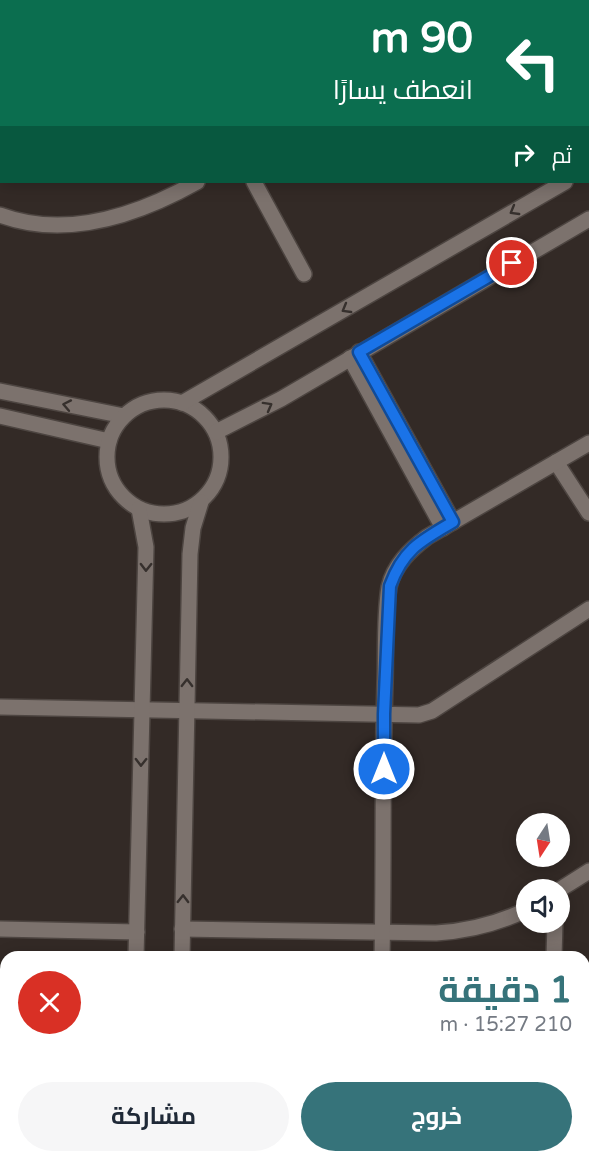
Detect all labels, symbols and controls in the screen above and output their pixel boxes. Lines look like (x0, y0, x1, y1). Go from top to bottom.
text: 90 m (371, 13, 473, 64)
icon: left (494, 24, 572, 102)
text: انعطف يسارًا (333, 74, 473, 107)
icon: right (507, 138, 540, 171)
text: ثم (552, 143, 572, 169)
one-way arrow (510, 204, 520, 215)
pin (486, 237, 537, 288)
icon: arrive (495, 246, 528, 279)
one-way arrow (342, 302, 352, 313)
one-way arrow (62, 399, 72, 412)
one-way arrow (262, 402, 272, 413)
one-way arrow (140, 562, 152, 571)
one-way arrow (181, 678, 194, 687)
position arrow (352, 737, 416, 801)
one-way arrow (135, 757, 147, 766)
north arrow (516, 813, 570, 867)
map controls (516, 813, 570, 933)
button: sound (516, 879, 570, 933)
one-way arrow (177, 894, 189, 903)
text: 1 دقيقة (438, 969, 572, 1012)
button: close (18, 971, 81, 1034)
text: 210 m · 15:27 (440, 1013, 572, 1037)
button: مشاركة (18, 1082, 289, 1151)
button: خروج (301, 1082, 572, 1151)

